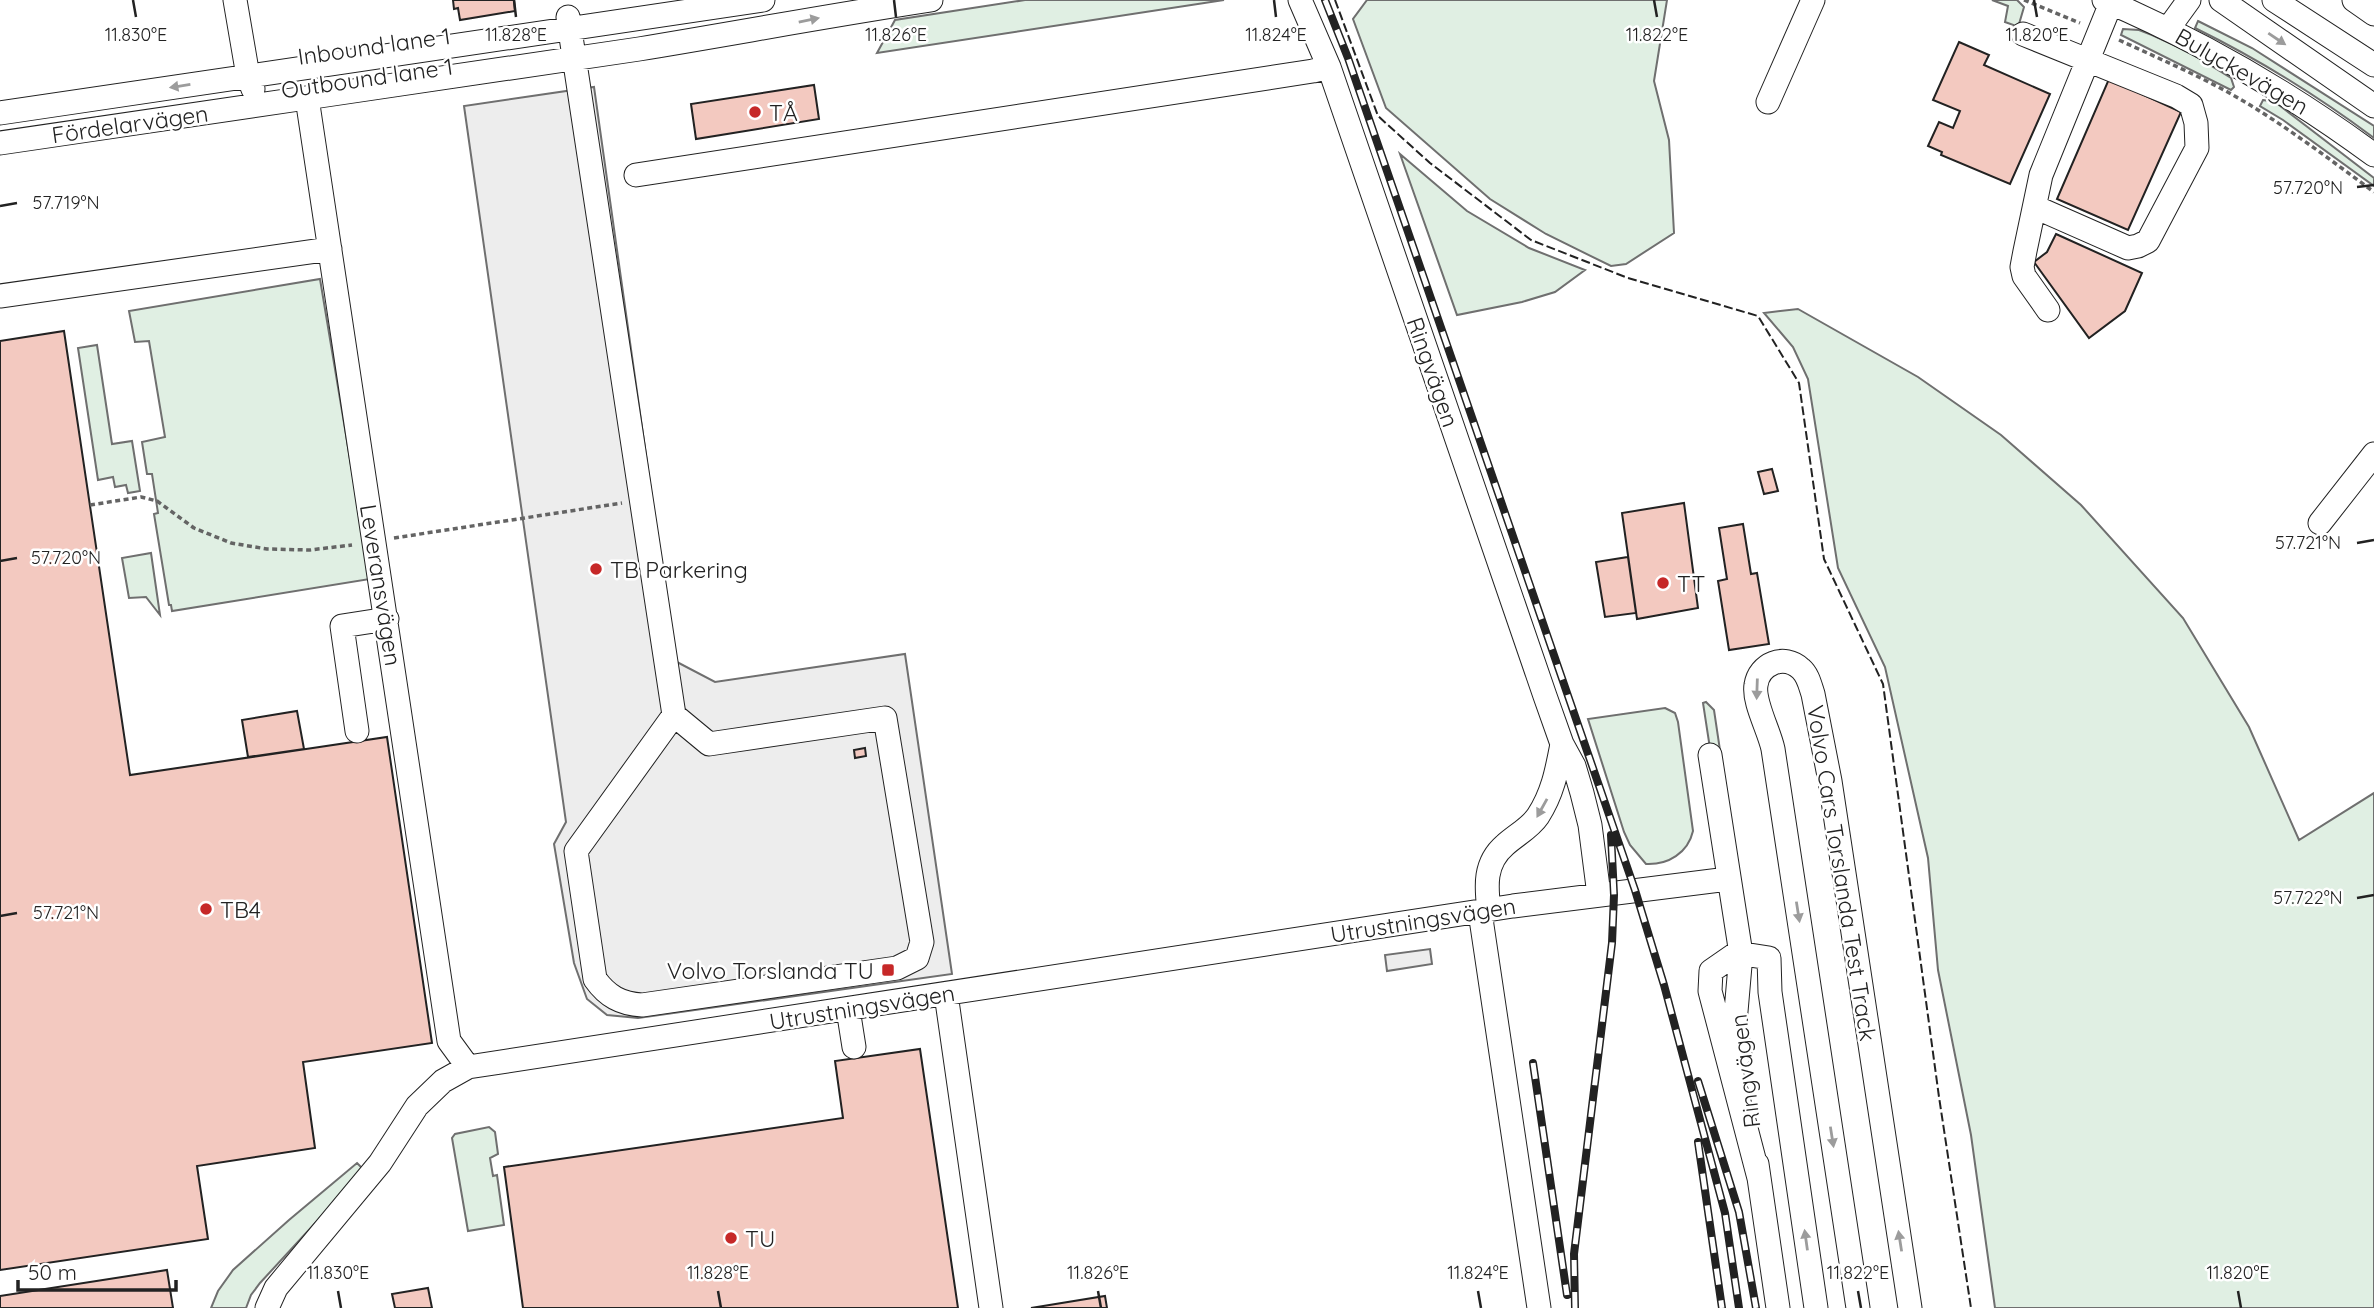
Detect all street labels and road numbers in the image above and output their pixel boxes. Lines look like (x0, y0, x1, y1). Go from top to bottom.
street label: Inbound lane 1 (296, 21, 452, 71)
street label: Bulyckevägen (2170, 21, 2314, 121)
street label: Outbound lane 1 (279, 52, 455, 104)
street label: Fördelarvägen (50, 99, 210, 149)
street label: Ringvägen (1401, 313, 1465, 431)
street label: Leveransvägen (354, 502, 408, 668)
street label: Volvo Cars Torslanda Test Track (1801, 703, 1883, 1043)
street label: Utrustningsvägen (1328, 891, 1518, 949)
street label: Utrustningsvägen (767, 978, 957, 1036)
street label: Ringvägen (1724, 1013, 1766, 1129)

